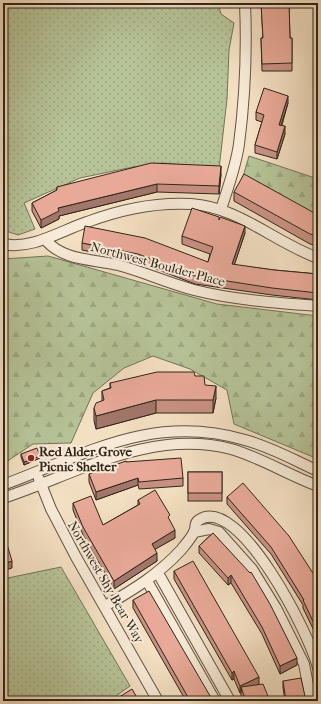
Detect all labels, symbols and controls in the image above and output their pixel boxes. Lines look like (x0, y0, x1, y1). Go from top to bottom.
street label: Northwest Boulder Place (89, 239, 227, 289)
place label: Red Alder Grove Picnic Shelter (39, 444, 133, 474)
marker: Red Alder Grove Picnic Shelter (26, 453, 36, 463)
street label: Northwest Shy Bear Way (65, 518, 148, 647)

